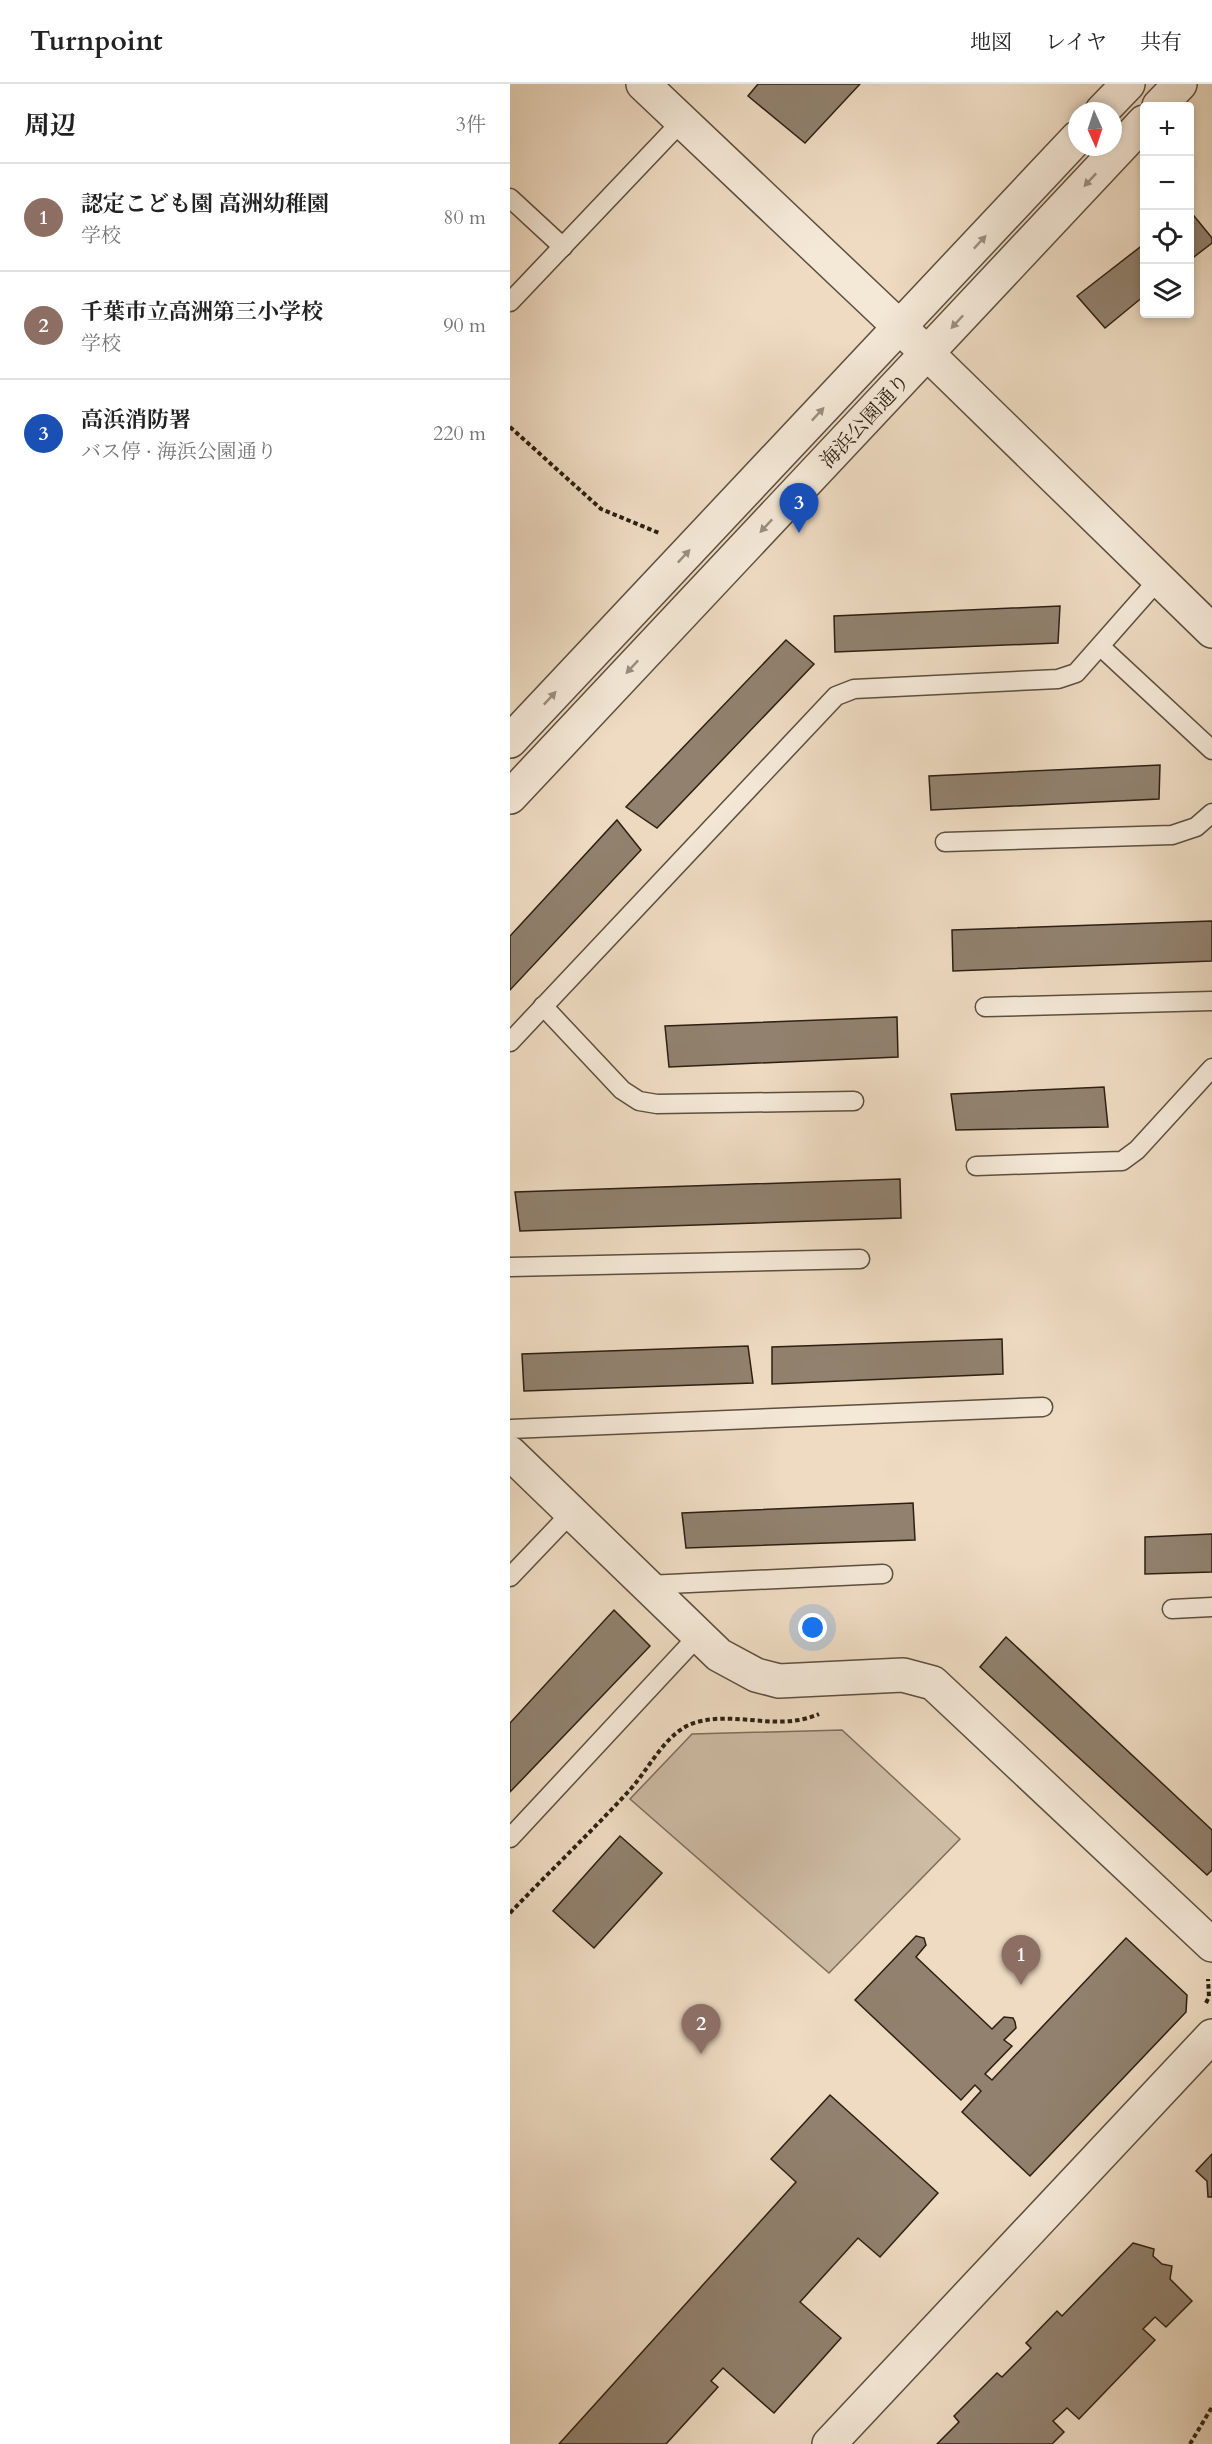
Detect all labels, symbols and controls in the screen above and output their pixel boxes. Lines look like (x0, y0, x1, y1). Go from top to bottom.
text: Turnpoint (30, 22, 163, 60)
text: 地図 (970, 28, 1012, 57)
text: レイヤ (1045, 28, 1107, 57)
text: 共有 (1140, 28, 1182, 57)
north arrow (1068, 102, 1122, 156)
map controls (1140, 102, 1194, 318)
button: + (1140, 102, 1194, 156)
text: 周辺 (24, 108, 76, 143)
text: 3件 (456, 111, 486, 138)
button: − (1140, 156, 1194, 210)
one-way arrow (1084, 172, 1097, 187)
text: 認定こども園 高洲幼稚園 (81, 189, 329, 219)
text: 1 (38, 204, 49, 231)
text: 80 m (443, 204, 486, 231)
button: locate (1140, 210, 1194, 264)
text: 学校 (81, 222, 121, 249)
one-way arrow (973, 234, 987, 249)
button: layers (1140, 264, 1194, 318)
text: 千葉市立高洲第三小学校 (81, 297, 323, 327)
text: 2 (38, 312, 49, 339)
text: 90 m (443, 312, 486, 339)
one-way arrow (950, 315, 964, 330)
text: 学校 (81, 330, 121, 357)
street label: 海浜公園通り (814, 368, 916, 474)
text: 高浜消防署 (81, 405, 191, 435)
one-way arrow (810, 408, 824, 422)
text: 3 (38, 420, 49, 447)
text: 220 m (433, 420, 486, 447)
text: バス停 · 海浜公園通り (81, 438, 277, 465)
pin: 3 (780, 484, 818, 533)
one-way arrow (759, 518, 773, 533)
one-way arrow (677, 549, 691, 564)
one-way arrow (625, 660, 639, 675)
one-way arrow (543, 691, 556, 706)
your location (798, 1613, 827, 1642)
pin: 1 (1002, 1936, 1040, 1985)
pin: 2 (682, 2004, 720, 2054)

